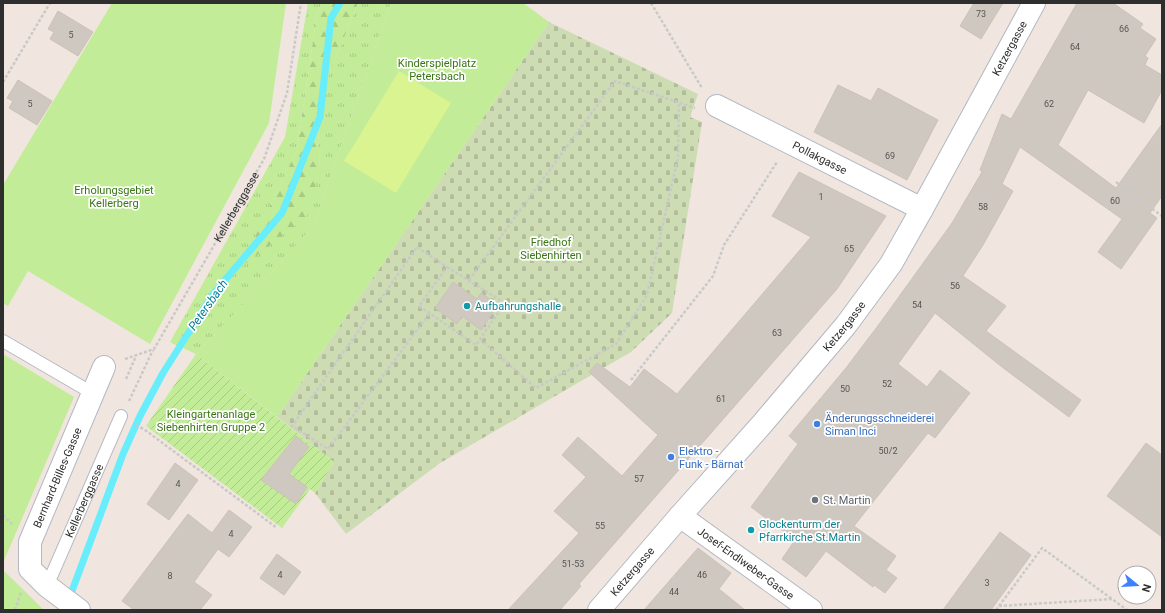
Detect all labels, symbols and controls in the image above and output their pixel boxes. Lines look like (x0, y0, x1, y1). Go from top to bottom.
house number: 73 (976, 9, 986, 19)
street label: Ketzergasse (990, 19, 1030, 78)
house number: 66 (1119, 24, 1129, 34)
house number: 5 (68, 30, 74, 40)
house number: 64 (1070, 42, 1080, 52)
park label: Kinderspielplatz Petersbach (398, 57, 477, 83)
house number: 5 (27, 99, 33, 109)
house number: 62 (1044, 99, 1054, 109)
street label: Pollakgasse (790, 139, 849, 177)
house number: 69 (885, 151, 895, 161)
street label: Kellerberggasse (211, 170, 262, 244)
park label: Erholungsgebiet Kellerberg (74, 184, 154, 210)
house number: 1 (818, 192, 824, 202)
house number: 60 (1110, 196, 1120, 206)
house number: 58 (978, 202, 988, 212)
park label: Friedhof Siebenhirten (520, 236, 582, 262)
house number: 65 (844, 244, 854, 254)
water label: Petersbach (185, 277, 231, 333)
house number: 56 (950, 281, 960, 291)
street label: Ketzergasse (820, 299, 868, 354)
place label: Aufbahrungshalle (475, 300, 561, 313)
house number: 54 (912, 300, 922, 310)
marker: Aufbahrungshalle (462, 301, 472, 311)
house number: 63 (772, 328, 782, 338)
house number: 52 (882, 379, 892, 389)
house number: 50 (840, 384, 850, 394)
house number: 61 (716, 394, 726, 404)
park label: Kleingartenanlage Siebenhirten Gruppe 2 (157, 408, 265, 434)
place label: Änderungsschneiderei Siman Inci (825, 412, 934, 438)
marker: Änderungsschneiderei Siman Inci (812, 419, 822, 429)
street label: Bernhard-Billes-Gasse (31, 425, 85, 530)
place label: Elektro - Funk - Bärnat (679, 445, 744, 471)
house number: 50/2 (879, 446, 897, 456)
marker: Elektro - Funk - Bärnat (666, 452, 676, 462)
street label: Kellerberggasse (63, 462, 106, 540)
house number: 57 (634, 474, 644, 484)
house number: 4 (175, 479, 181, 489)
place label: St. Martin (823, 494, 871, 507)
marker: St. Martin (810, 495, 820, 505)
place label: Glockenturm der Pfarrkirche St.Martin (759, 518, 860, 544)
house number: 55 (595, 521, 605, 531)
street label: Josef-Endlweber-Gasse (695, 525, 796, 603)
marker: Glockenturm der Pfarrkirche St.Martin (746, 525, 756, 535)
house number: 4 (228, 529, 234, 539)
street label: Ketzergasse (608, 544, 657, 599)
house number: 51-53 (562, 559, 584, 569)
north arrow (1117, 565, 1157, 605)
house number: 4 (277, 570, 283, 580)
house number: 46 (697, 570, 707, 580)
house number: 8 (167, 571, 173, 581)
house number: 3 (984, 578, 990, 588)
text: N (1139, 582, 1153, 594)
house number: 44 (669, 587, 679, 597)

